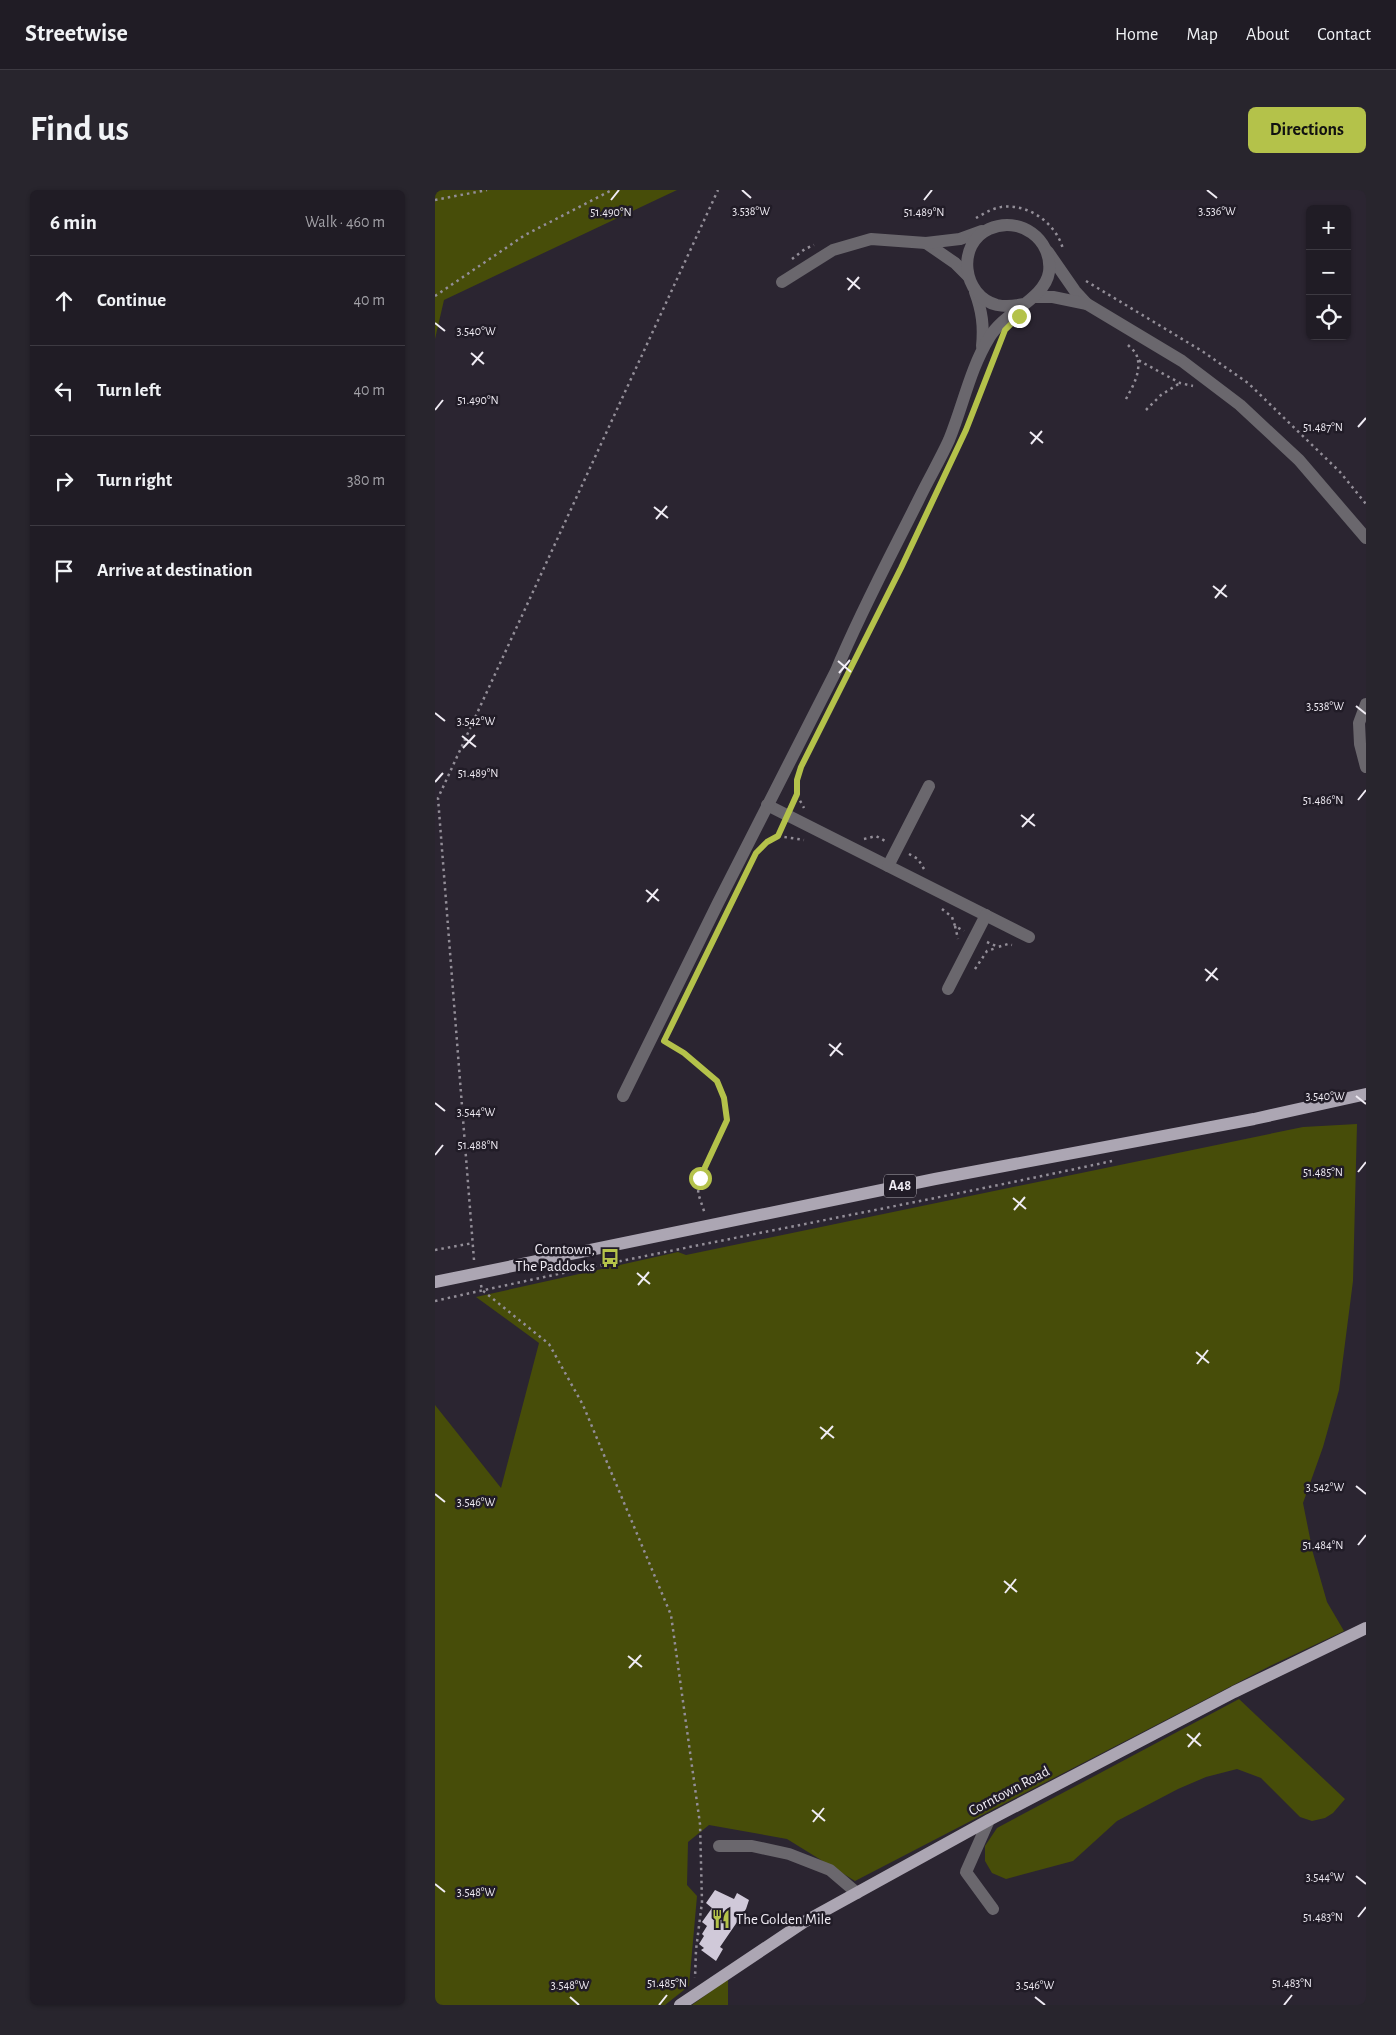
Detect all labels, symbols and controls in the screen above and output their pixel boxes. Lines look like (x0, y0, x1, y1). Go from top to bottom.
text: Streetwise (25, 22, 128, 46)
text: Home (1115, 26, 1158, 44)
text: Map (1186, 26, 1218, 44)
text: About (1246, 26, 1289, 44)
text: Contact (1317, 26, 1371, 44)
button: Directions (1248, 107, 1366, 153)
text: Find us (30, 112, 129, 147)
text: 3.538°W (732, 205, 770, 217)
text: 3.536°W (1198, 205, 1236, 217)
map controls (1306, 205, 1351, 340)
button: + (1306, 205, 1351, 250)
text: 51.490°N (590, 206, 632, 218)
text: 51.489°N (904, 206, 944, 218)
text: 6 min (50, 212, 97, 233)
text: Walk · 460 m (305, 214, 385, 230)
button: − (1306, 250, 1351, 295)
icon: ahead (50, 287, 78, 315)
text: Continue (97, 291, 166, 310)
text: 40 m (353, 292, 385, 308)
button: locate (1306, 295, 1351, 340)
route end (1008, 305, 1031, 328)
text: 3.540°W (456, 325, 496, 337)
icon: left (50, 377, 78, 405)
text: Turn left (97, 381, 161, 400)
text: 40 m (353, 382, 385, 398)
text: 51.490°N (457, 394, 499, 406)
text: 51.487°N (1303, 421, 1343, 433)
icon: right (50, 467, 78, 495)
text: Turn right (97, 471, 172, 490)
text: 380 m (347, 472, 385, 488)
icon: arrive (50, 557, 78, 585)
text: Arrive at destination (97, 561, 253, 580)
text: 3.538°W (1306, 700, 1344, 712)
text: 3.542°W (457, 715, 495, 727)
text: 51.489°N (458, 767, 498, 779)
text: 51.486°N (1303, 794, 1343, 806)
text: 3.540°W (1305, 1090, 1345, 1102)
text: 3.544°W (457, 1106, 496, 1118)
text: 51.488°N (458, 1139, 498, 1151)
text: 51.485°N (1303, 1166, 1343, 1178)
route start (689, 1167, 712, 1190)
road number: A48 (884, 1174, 916, 1198)
place label: Corntown, The Paddocks (515, 1242, 595, 1274)
bus stop icon: Corntown, The Paddocks (599, 1247, 621, 1269)
text: 3.542°W (1306, 1481, 1344, 1493)
text: 3.546°W (457, 1496, 496, 1508)
text: 51.484°N (1303, 1539, 1343, 1551)
street label: Corntown Road (966, 1763, 1052, 1819)
text: 3.544°W (1306, 1871, 1345, 1883)
text: 3.548°W (457, 1886, 496, 1898)
restaurant icon: The Golden Mile (710, 1908, 732, 1930)
text: 51.483°N (1303, 1911, 1343, 1923)
place label: The Golden Mile (736, 1912, 831, 1927)
text: 51.485°N (647, 1977, 687, 1989)
text: 51.483°N (1272, 1977, 1312, 1989)
text: 3.548°W (551, 1979, 590, 1991)
text: 3.546°W (1016, 1979, 1055, 1991)

